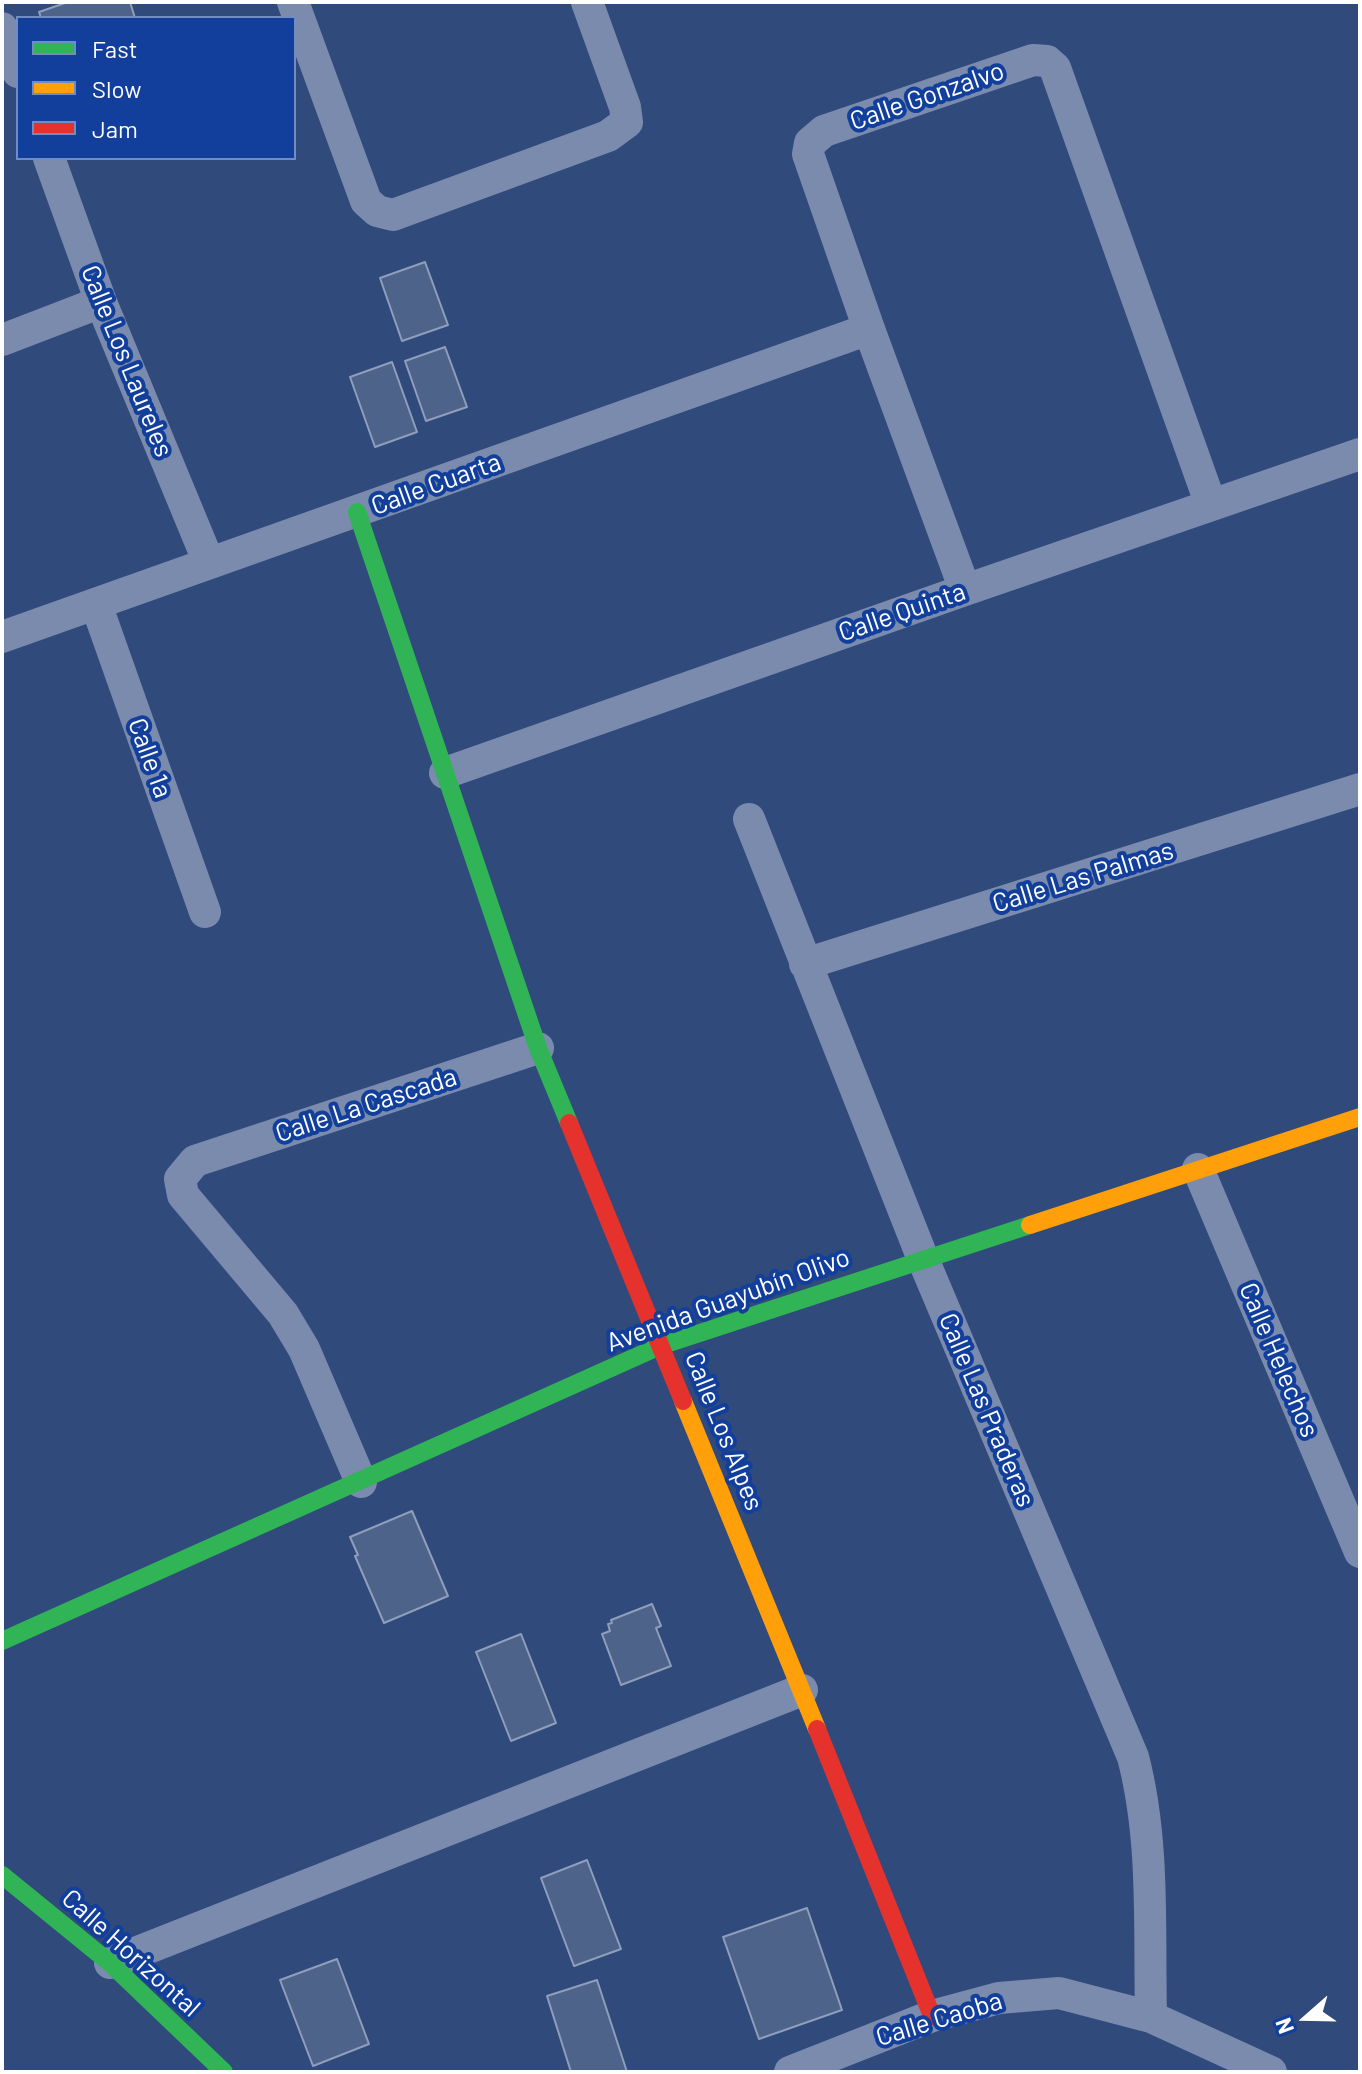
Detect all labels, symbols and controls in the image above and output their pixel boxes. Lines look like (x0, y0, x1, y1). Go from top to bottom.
legend (16, 16, 296, 160)
text: Fast (92, 34, 137, 63)
street label: Calle Gonzalvo (846, 55, 1008, 137)
text: Slow (92, 74, 141, 103)
text: Jam (92, 114, 138, 143)
street label: Calle Los Laureles (74, 261, 180, 461)
street label: Calle Cuarta (367, 446, 505, 522)
street label: Calle Quinta (834, 576, 970, 648)
street label: Calle 1a (121, 714, 179, 802)
street label: Calle Las Palmas (989, 835, 1177, 919)
street label: Calle La Cascada (271, 1061, 461, 1149)
street label: Avenida Guayubín Olivo (602, 1241, 854, 1359)
street label: Calle Helechos (1232, 1278, 1326, 1442)
street label: Calle Las Praderas (932, 1309, 1042, 1511)
street label: Calle Los Alpes (678, 1347, 770, 1515)
street label: Calle Horizontal (55, 1883, 207, 2023)
north arrow (1266, 1978, 1346, 2058)
street label: Calle Caoba (872, 1985, 1006, 2053)
text: N (1269, 2015, 1298, 2038)

